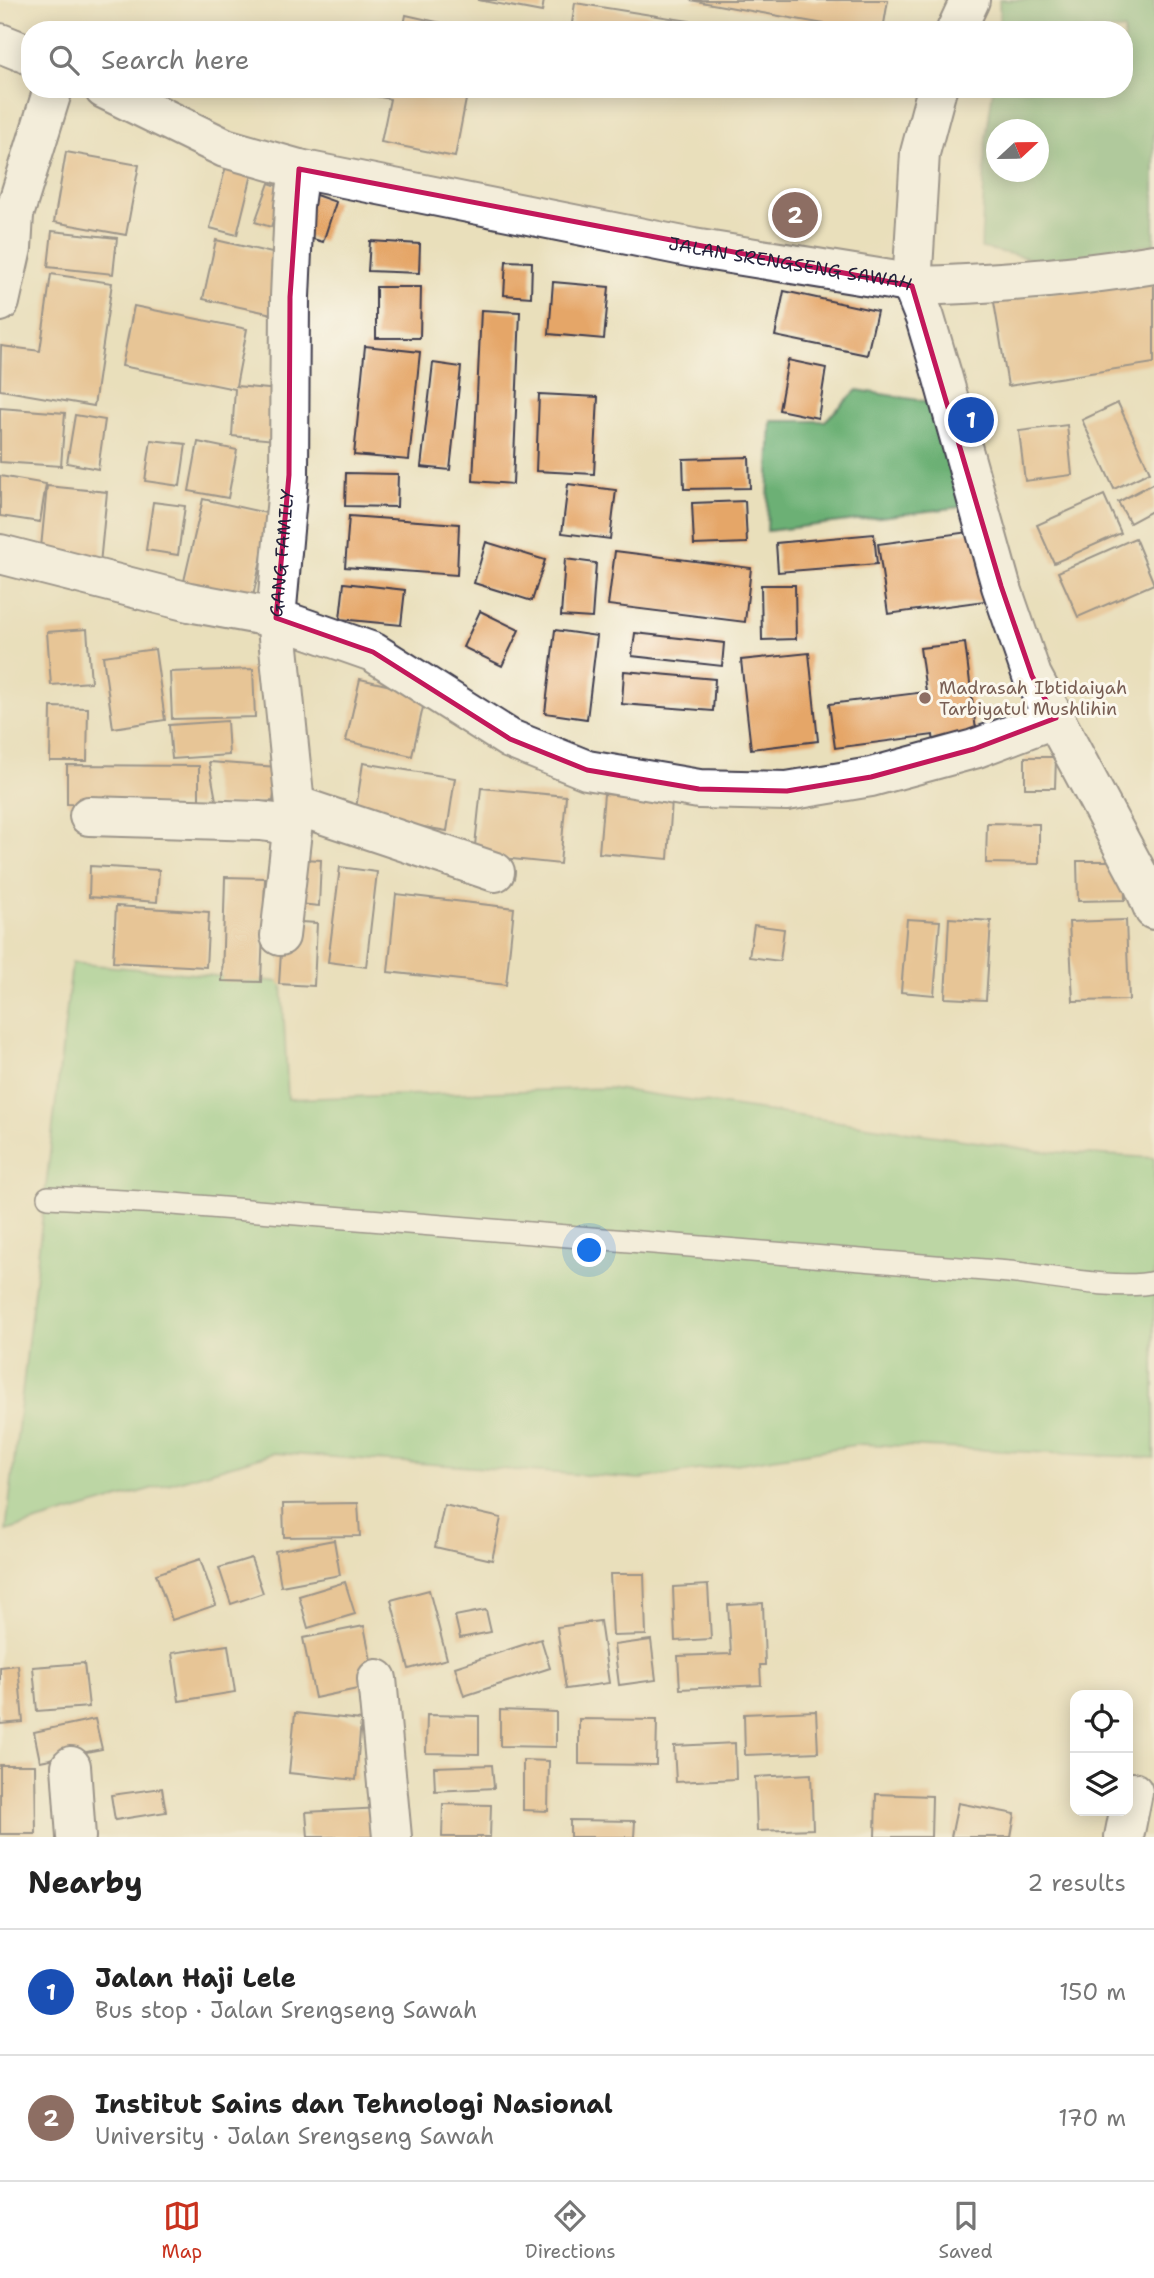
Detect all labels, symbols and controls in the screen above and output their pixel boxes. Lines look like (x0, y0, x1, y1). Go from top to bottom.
search box (21, 21, 1133, 98)
icon: search (45, 41, 83, 79)
text: Search here (101, 42, 250, 77)
north arrow (986, 119, 1049, 182)
pin: 2 (772, 189, 818, 241)
street label: JALAN SRENGSENG SAWAH (666, 231, 916, 297)
pin: 1 (948, 394, 994, 446)
street label: GANG FAMILY (264, 488, 300, 618)
place label: Madrasah Ibtidaiyah Tarbiyatul Mushlihin (939, 676, 1127, 721)
marker: Madrasah Ibtidaiyah Tarbiyatul Mushlihin (917, 690, 933, 706)
your location (572, 1233, 606, 1267)
map controls (1070, 1690, 1133, 1816)
button: locate (1070, 1690, 1133, 1753)
button: layers (1070, 1753, 1133, 1816)
text: Nearby (28, 1862, 143, 1903)
text: 2 results (1027, 1868, 1126, 1898)
text: Jalan Haji Lele (95, 1960, 296, 1995)
text: 1 (46, 1977, 56, 2007)
text: 150 m (1059, 1977, 1126, 2007)
text: Bus stop · Jalan Srengseng Sawah (95, 1995, 477, 2025)
text: Institut Sains dan Tehnologi Nasional (95, 2086, 613, 2121)
text: 2 (43, 2103, 59, 2133)
text: 170 m (1058, 2103, 1126, 2133)
text: University · Jalan Srengseng Sawah (95, 2121, 494, 2151)
tab: Map (161, 2197, 202, 2264)
tab: Directions (525, 2197, 616, 2264)
tab: Saved (939, 2197, 993, 2264)

